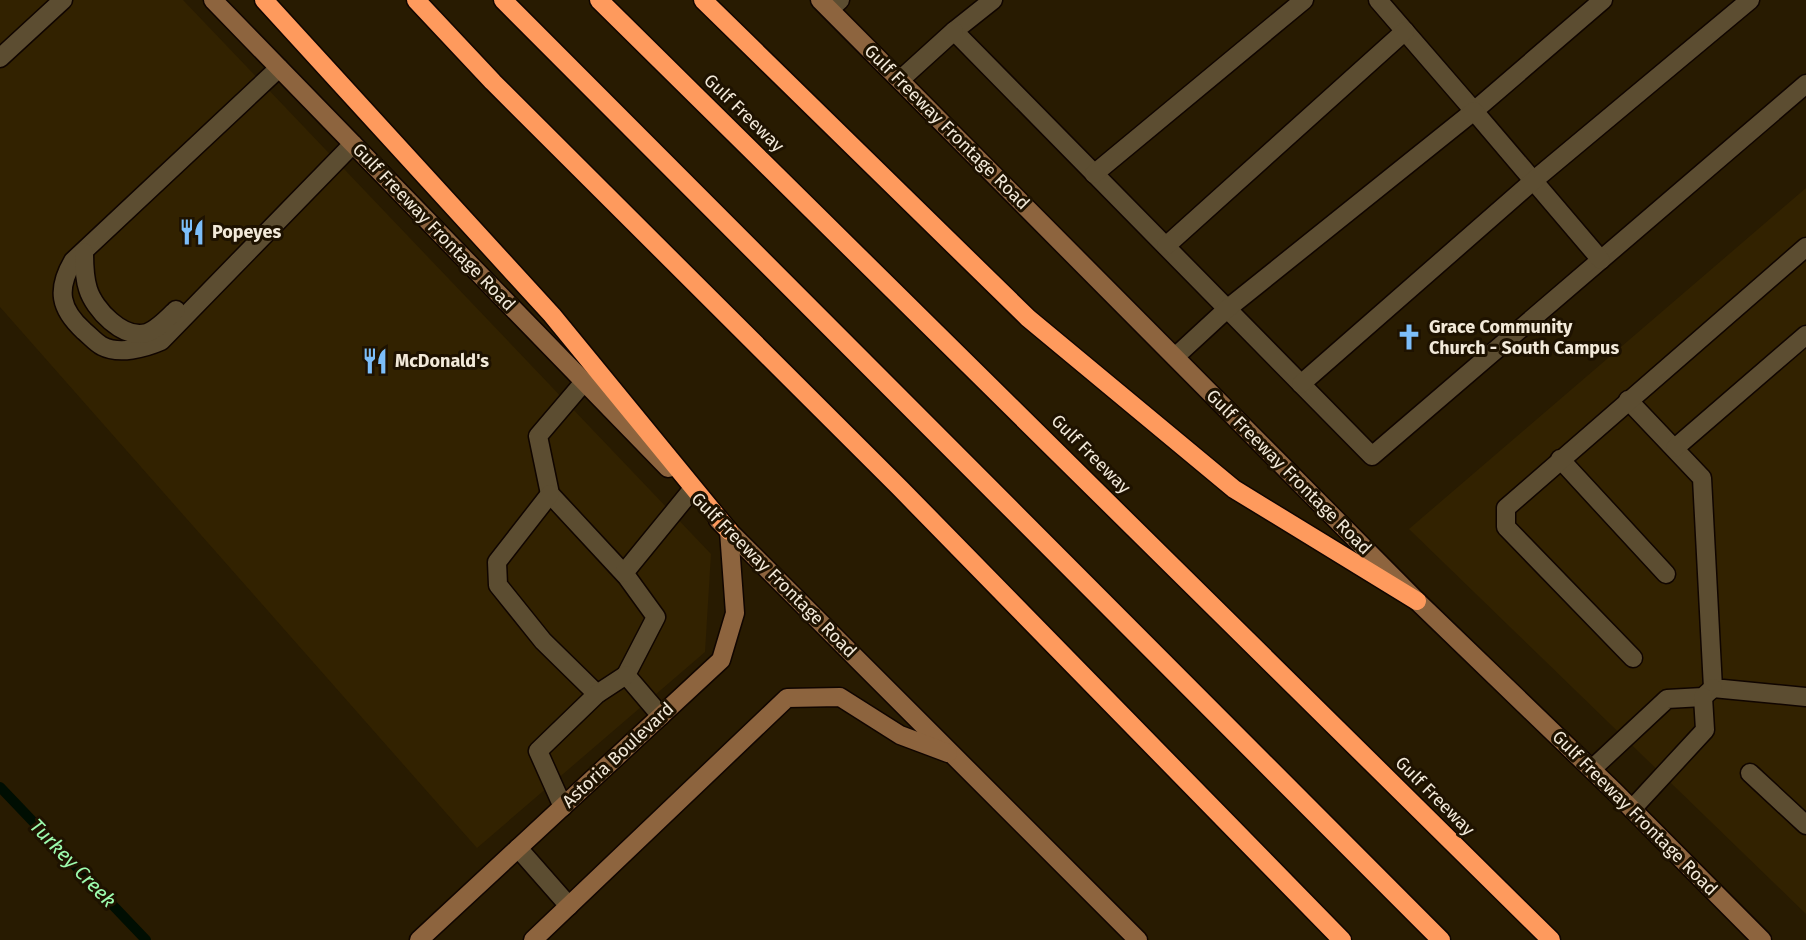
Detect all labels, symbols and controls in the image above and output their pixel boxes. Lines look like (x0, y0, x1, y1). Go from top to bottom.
street label: Gulf Freeway Frontage Road (860, 40, 1034, 214)
street label: Gulf Freeway (699, 69, 789, 157)
street label: Gulf Freeway Frontage Road (348, 139, 520, 315)
restaurant icon: Popeyes (177, 217, 207, 247)
place label: Popeyes (212, 221, 281, 243)
place label: Grace Community Church - South Campus (1429, 316, 1619, 359)
church icon: Grace Community Church - South Campus (1394, 322, 1424, 352)
restaurant icon: McDonald's (360, 346, 390, 376)
place label: McDonald's (395, 350, 489, 372)
street label: Gulf Freeway Frontage Road (1202, 385, 1376, 559)
street label: Gulf Freeway (1047, 410, 1135, 498)
street label: Gulf Freeway Frontage Road (687, 488, 861, 662)
street label: Astoria Boulevard (558, 698, 678, 812)
street label: Gulf Freeway Frontage Road (1548, 726, 1722, 900)
street label: Gulf Freeway (1391, 752, 1479, 840)
water label: Turkey Creek (25, 814, 121, 912)

